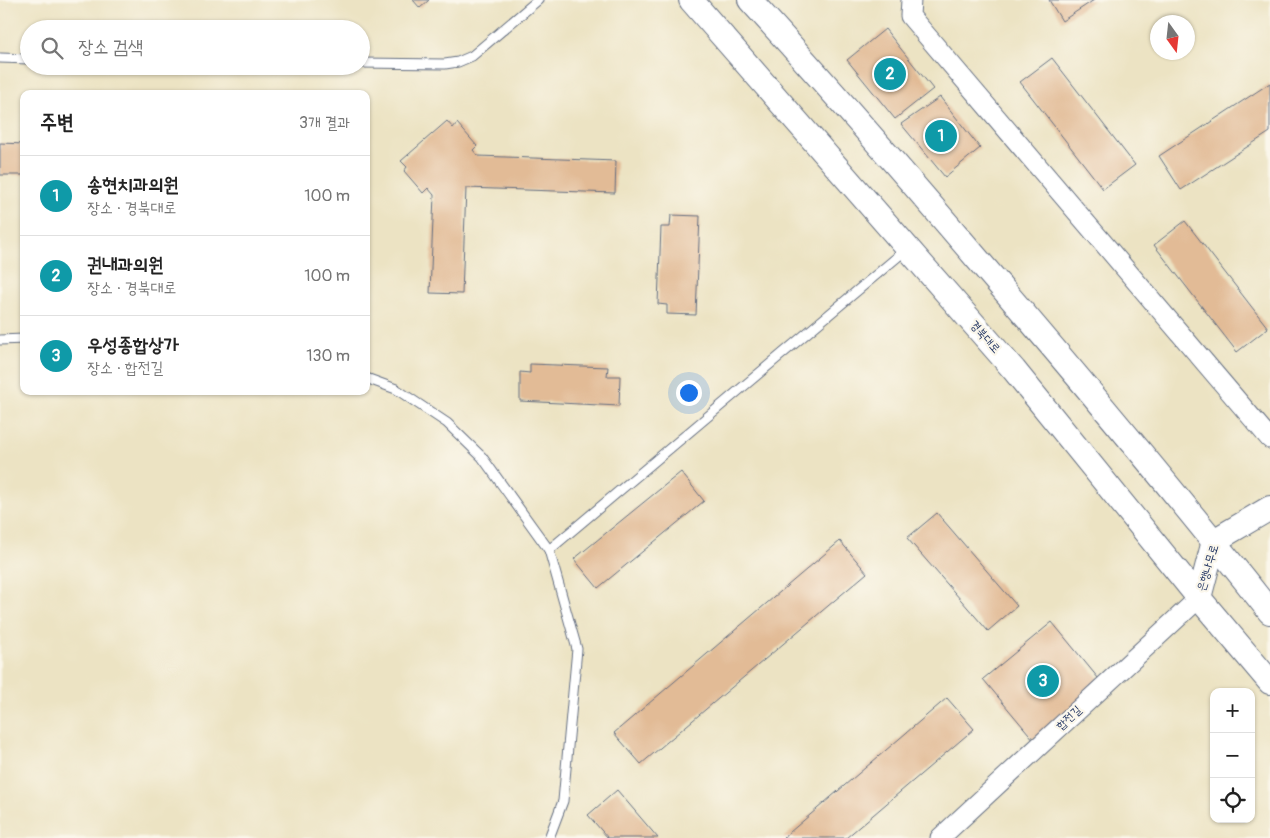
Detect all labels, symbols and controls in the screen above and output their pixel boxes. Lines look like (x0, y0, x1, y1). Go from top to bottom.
north arrow (1150, 15, 1195, 60)
search box (20, 20, 370, 75)
icon: search (38, 34, 66, 62)
text: 장소 검색 (78, 35, 143, 59)
pin: 2 (874, 55, 906, 93)
text: 주변 (40, 109, 74, 136)
text: 3개 결과 (299, 113, 350, 133)
pin: 1 (925, 117, 957, 155)
text: 송현치과의원 (87, 173, 179, 197)
text: 1 (53, 186, 59, 206)
text: 100 m (304, 186, 350, 206)
text: 장소 · 경북대로 (87, 198, 176, 218)
text: 권내과의원 (87, 253, 163, 277)
text: 2 (52, 266, 60, 286)
text: 100 m (304, 266, 350, 286)
text: 장소 · 경북대로 (87, 278, 176, 298)
street label: 경북대로 (967, 318, 1003, 356)
text: 우성종합상가 (87, 333, 179, 357)
text: 3 (52, 346, 60, 366)
text: 130 m (306, 346, 350, 366)
text: 장소 · 합전길 (87, 358, 164, 378)
your location (676, 380, 702, 406)
street label: 은행나무로 (1194, 543, 1222, 593)
pin: 3 (1027, 662, 1059, 700)
map controls (1210, 688, 1255, 823)
button: + (1210, 688, 1255, 733)
street label: 합전길 (1053, 702, 1085, 733)
button: − (1210, 733, 1255, 778)
button: locate (1210, 778, 1255, 823)

